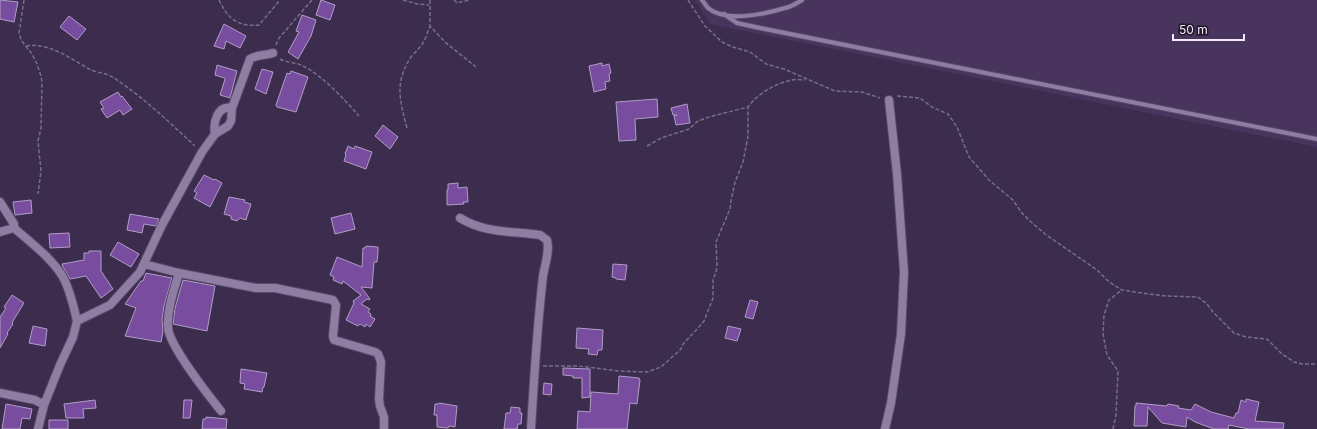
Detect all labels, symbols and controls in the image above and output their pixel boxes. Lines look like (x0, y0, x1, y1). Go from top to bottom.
scale bar (1173, 16, 1244, 42)
text: 50 m (1179, 22, 1208, 37)

